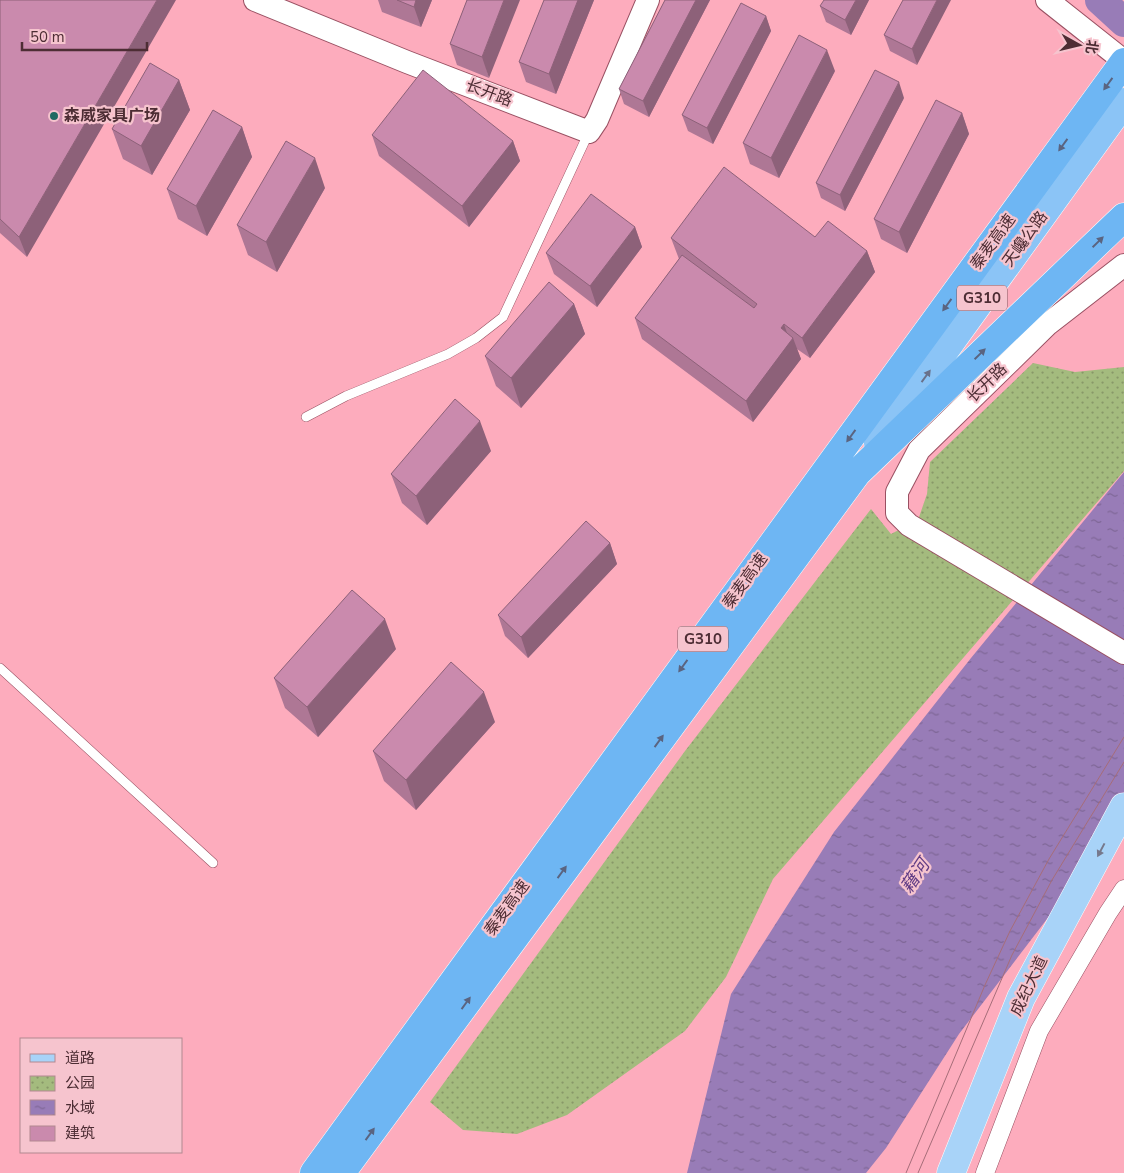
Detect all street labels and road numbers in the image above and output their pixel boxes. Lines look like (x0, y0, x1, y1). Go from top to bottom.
street label: 长开路 (463, 74, 515, 112)
street label: 天巉公路 (997, 207, 1053, 271)
street label: 秦麦高速 (965, 210, 1021, 274)
road number: G310 (957, 286, 1007, 310)
street label: 长开路 (962, 358, 1012, 408)
street label: 秦麦高速 (717, 549, 773, 613)
road number: G310 (678, 626, 728, 652)
street label: 秦麦高速 (479, 876, 535, 940)
street label: 成纪大道 (1005, 952, 1053, 1020)

